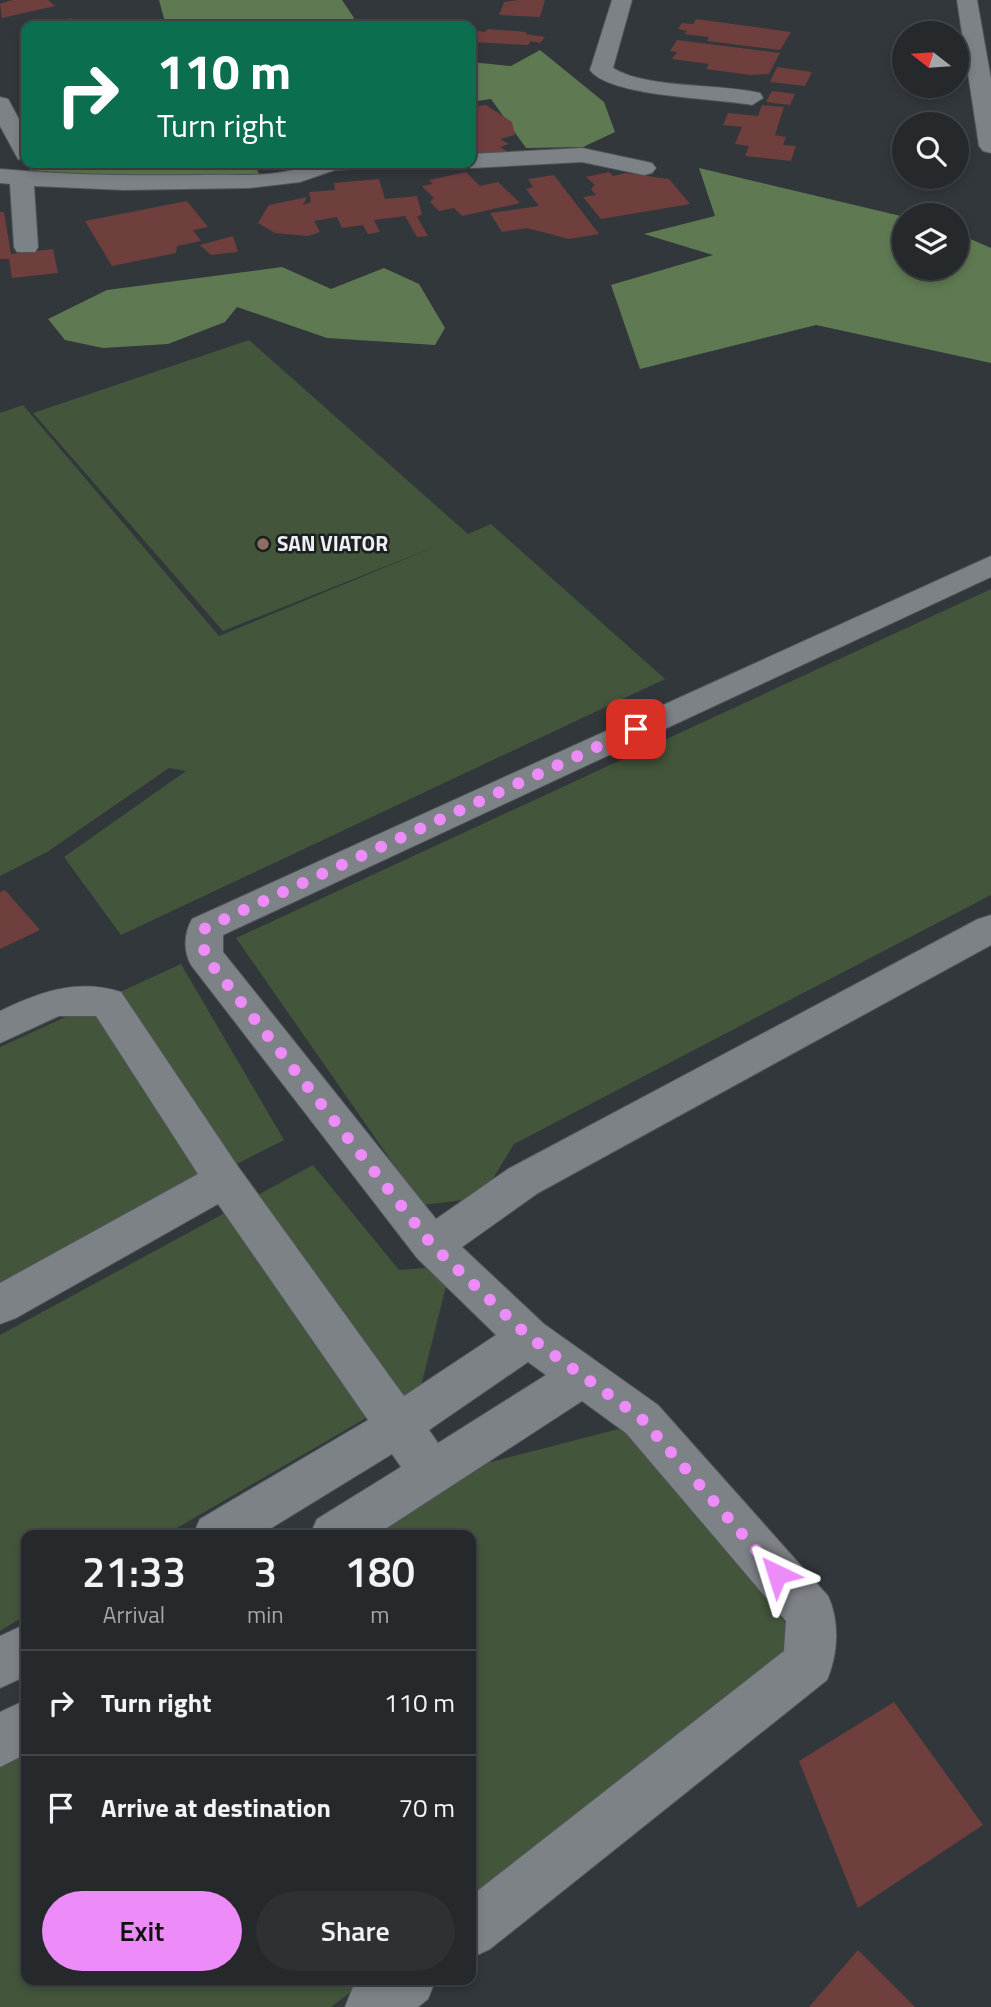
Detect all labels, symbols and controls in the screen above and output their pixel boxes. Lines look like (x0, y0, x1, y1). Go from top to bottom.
north arrow (892, 21, 970, 98)
map controls (892, 21, 969, 280)
text: 110 m (157, 33, 291, 108)
icon: right (42, 49, 133, 140)
text: Turn right (157, 101, 286, 149)
button: search (892, 112, 969, 189)
button: layers (892, 203, 969, 280)
place label: SAN VIATOR (277, 527, 388, 559)
marker: SAN VIATOR (255, 536, 271, 552)
pin (606, 699, 666, 759)
icon: arrive (617, 710, 655, 748)
position arrow (740, 1537, 814, 1611)
text: 21:33 (82, 1539, 186, 1603)
text: 3 (254, 1539, 277, 1603)
text: 180 (345, 1539, 415, 1603)
text: Arrival (103, 1597, 165, 1632)
text: min (247, 1597, 284, 1632)
text: m (370, 1597, 389, 1632)
text: Turn right (101, 1683, 212, 1722)
text: 110 m (384, 1683, 455, 1722)
icon: right (42, 1684, 80, 1722)
text: Arrive at destination (101, 1788, 331, 1827)
text: 70 m (398, 1788, 455, 1827)
icon: arrive (42, 1789, 80, 1827)
button: Exit (42, 1891, 242, 1971)
button: Share (256, 1891, 455, 1971)

